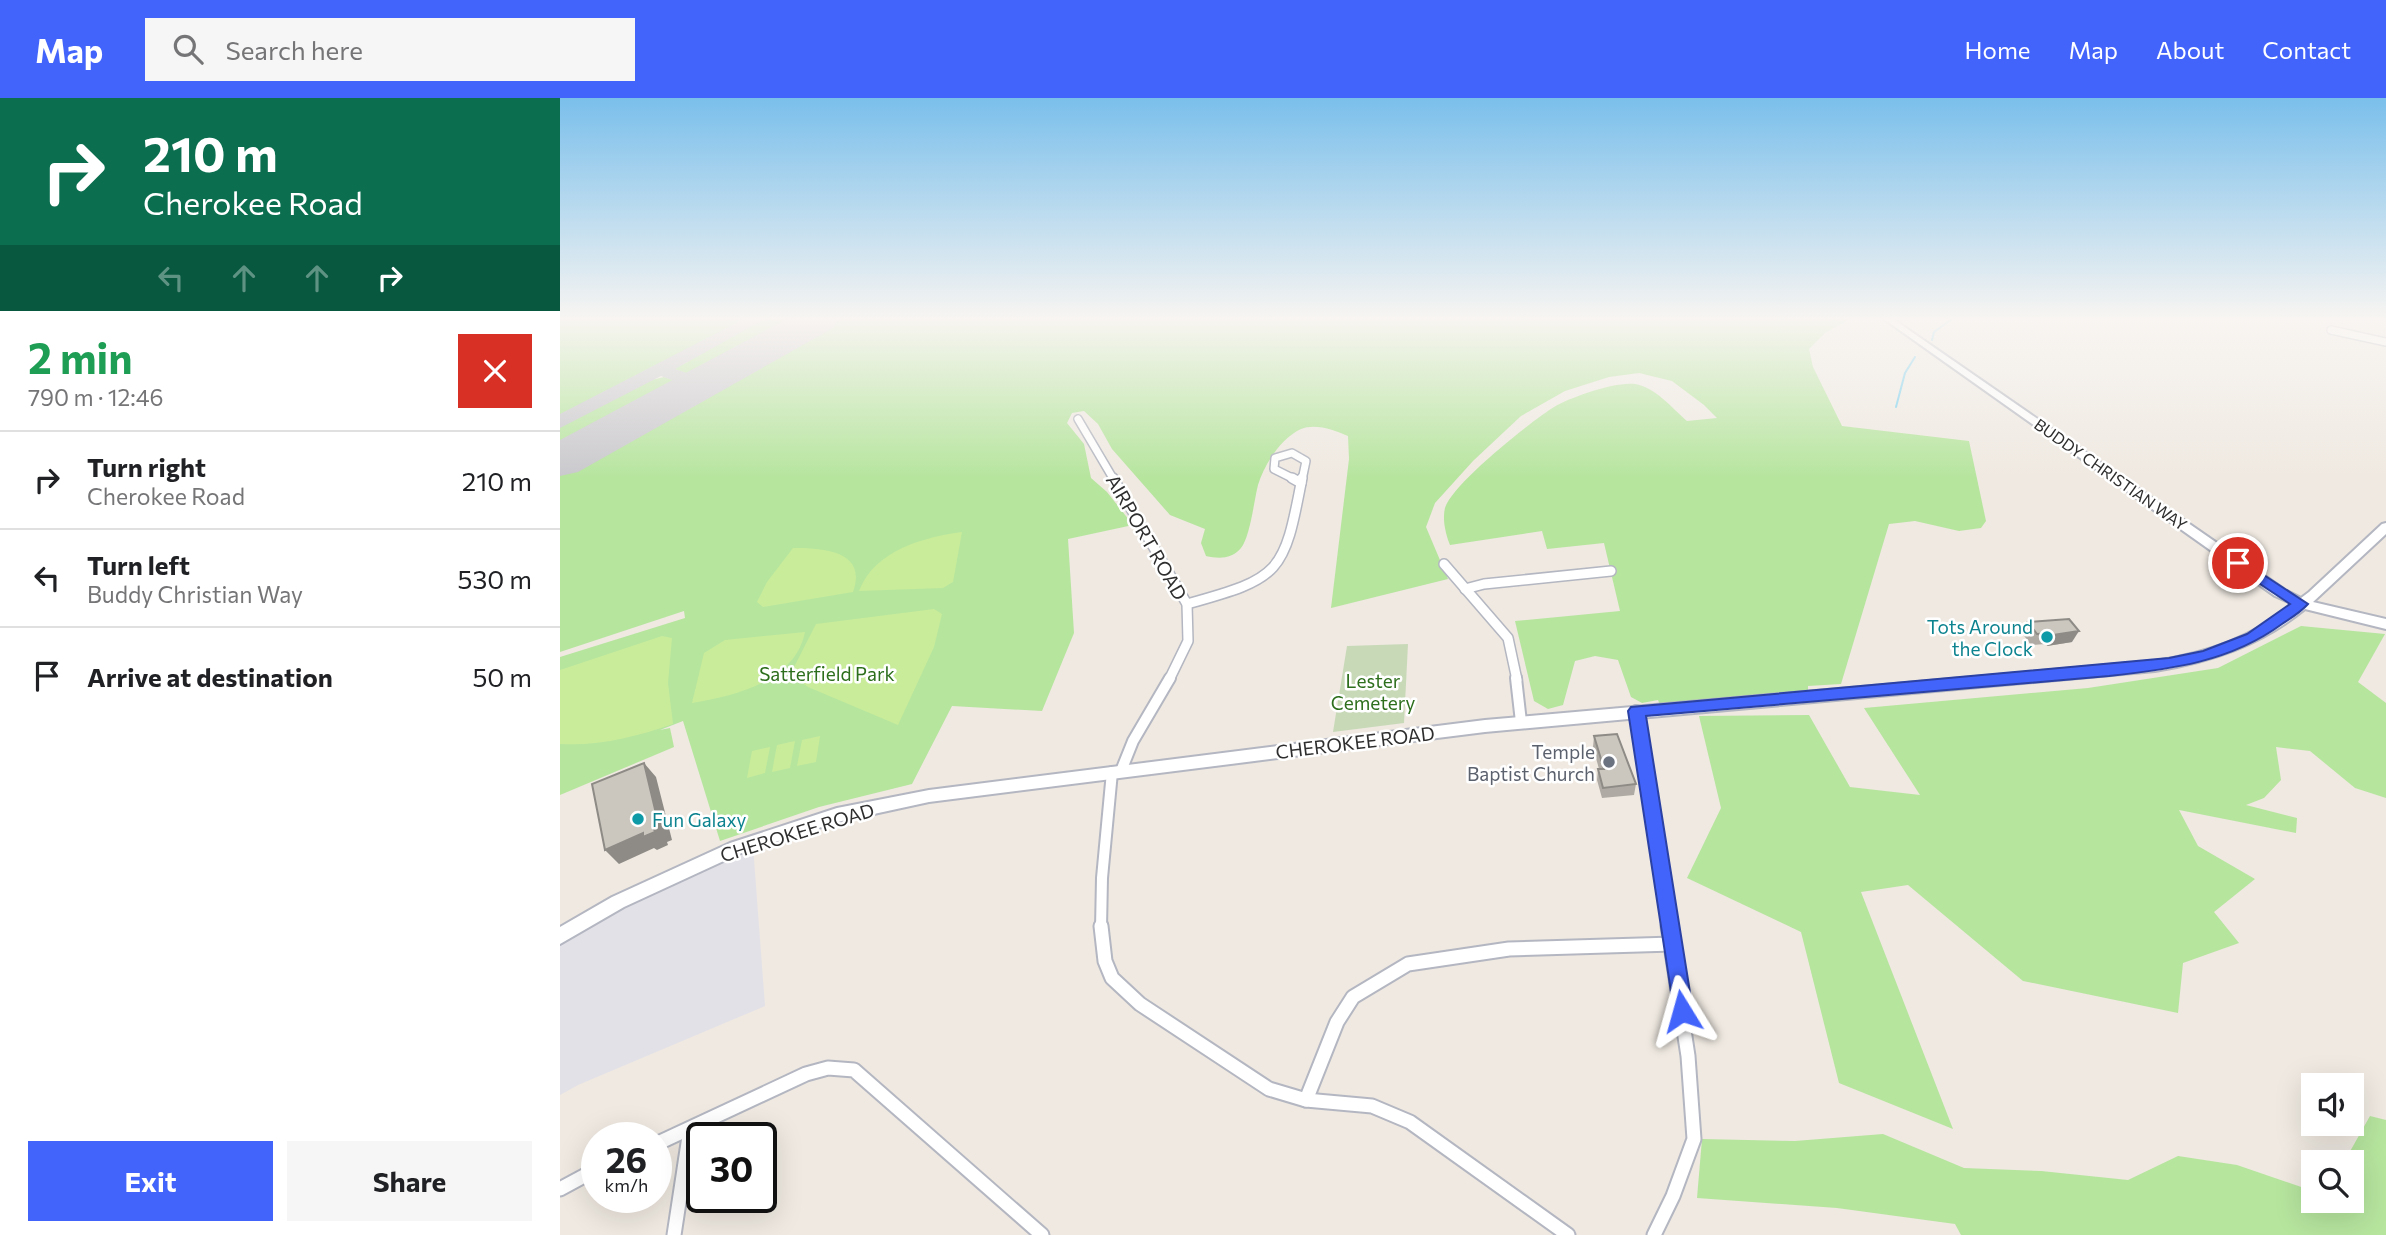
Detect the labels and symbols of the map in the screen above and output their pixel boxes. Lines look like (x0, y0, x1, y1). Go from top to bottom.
street label: BUDDY CHRISTIAN WAY (2031, 414, 2191, 534)
street label: AIRPORT ROAD (1102, 470, 1192, 604)
pin (2208, 533, 2268, 593)
place label: Tots Around the Clock (1927, 615, 2033, 660)
marker: Tots Around the Clock (2039, 629, 2055, 645)
park label: Satterfield Park (759, 662, 895, 685)
park label: Lester Cemetery (1331, 669, 1415, 714)
street label: CHEROKEE ROAD (1274, 721, 1436, 763)
place label: Temple Baptist Church (1467, 740, 1595, 785)
marker: Temple Baptist Church (1601, 754, 1617, 770)
street label: CHEROKEE ROAD (717, 798, 877, 866)
place label: Fun Galaxy (652, 808, 746, 831)
marker: Fun Galaxy (630, 811, 646, 827)
position arrow (1645, 974, 1719, 1048)
speed limit sign: 30 (686, 1122, 777, 1213)

